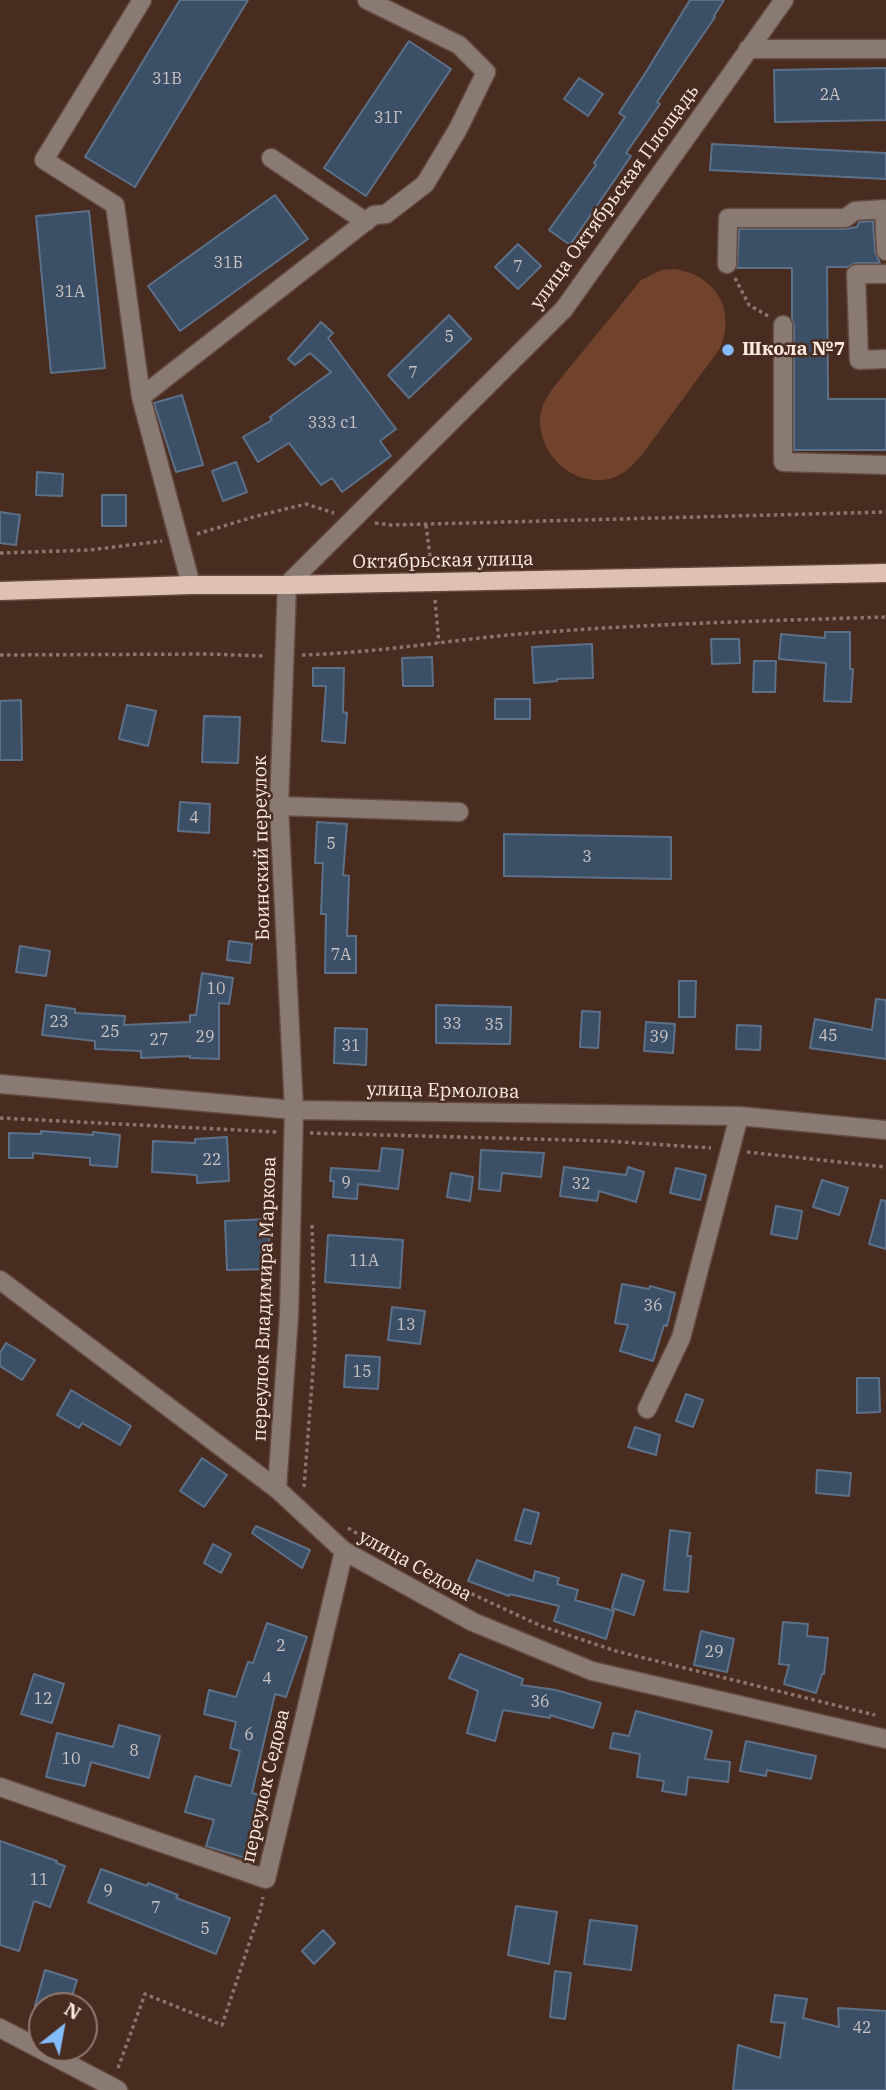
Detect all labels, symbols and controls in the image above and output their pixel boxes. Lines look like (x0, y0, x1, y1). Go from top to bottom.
house number: 31В (152, 69, 182, 89)
street label: улица Октябрьская Площадь (526, 80, 704, 314)
house number: 2А (820, 85, 840, 105)
house number: 31Г (374, 108, 402, 128)
house number: 31Б (213, 253, 243, 273)
house number: 7 (513, 257, 523, 277)
house number: 31А (55, 282, 85, 302)
house number: 5 (444, 327, 454, 347)
place label: Школа №7 (742, 339, 845, 361)
marker: Школа №7 (720, 342, 736, 358)
house number: 7 (408, 363, 418, 383)
house number: 333 с1 (308, 413, 358, 433)
street label: Октябрьская улица (352, 548, 534, 574)
street label: Боинский переулок (249, 755, 275, 941)
house number: 4 (189, 808, 199, 828)
house number: 5 (326, 834, 336, 854)
house number: 3 (582, 847, 592, 867)
house number: 7А (331, 945, 351, 965)
house number: 10 (206, 979, 226, 999)
house number: 23 (49, 1012, 69, 1032)
house number: 33 (442, 1014, 462, 1034)
house number: 35 (484, 1015, 504, 1035)
house number: 25 (100, 1022, 120, 1042)
house number: 45 (818, 1026, 838, 1046)
house number: 29 (195, 1027, 215, 1047)
house number: 39 (649, 1027, 669, 1047)
house number: 27 (149, 1030, 169, 1050)
house number: 31 (341, 1036, 361, 1056)
street label: улица Ермолова (366, 1078, 520, 1104)
house number: 22 (202, 1150, 222, 1170)
street label: переулок Владимира Маркова (249, 1156, 281, 1442)
house number: 9 (341, 1173, 351, 1193)
house number: 32 (571, 1174, 591, 1194)
house number: 11А (349, 1251, 379, 1271)
house number: 36 (643, 1296, 663, 1316)
house number: 13 (396, 1315, 416, 1335)
house number: 15 (352, 1362, 372, 1382)
street label: улица Седова (354, 1525, 476, 1607)
house number: 2 (276, 1636, 286, 1656)
house number: 29 (704, 1642, 724, 1662)
house number: 4 (262, 1669, 272, 1689)
house number: 12 (33, 1689, 53, 1709)
house number: 36 (530, 1692, 550, 1712)
street label: переулок Седова (237, 1707, 295, 1865)
house number: 6 (244, 1725, 254, 1745)
house number: 8 (129, 1741, 139, 1761)
house number: 10 (61, 1749, 81, 1769)
house number: 11 (29, 1870, 49, 1890)
house number: 9 (103, 1881, 113, 1901)
house number: 7 (151, 1898, 161, 1918)
house number: 5 (200, 1919, 210, 1939)
north arrow (28, 1992, 98, 2062)
text: N (60, 1997, 85, 2025)
house number: 42 (852, 2018, 872, 2038)

